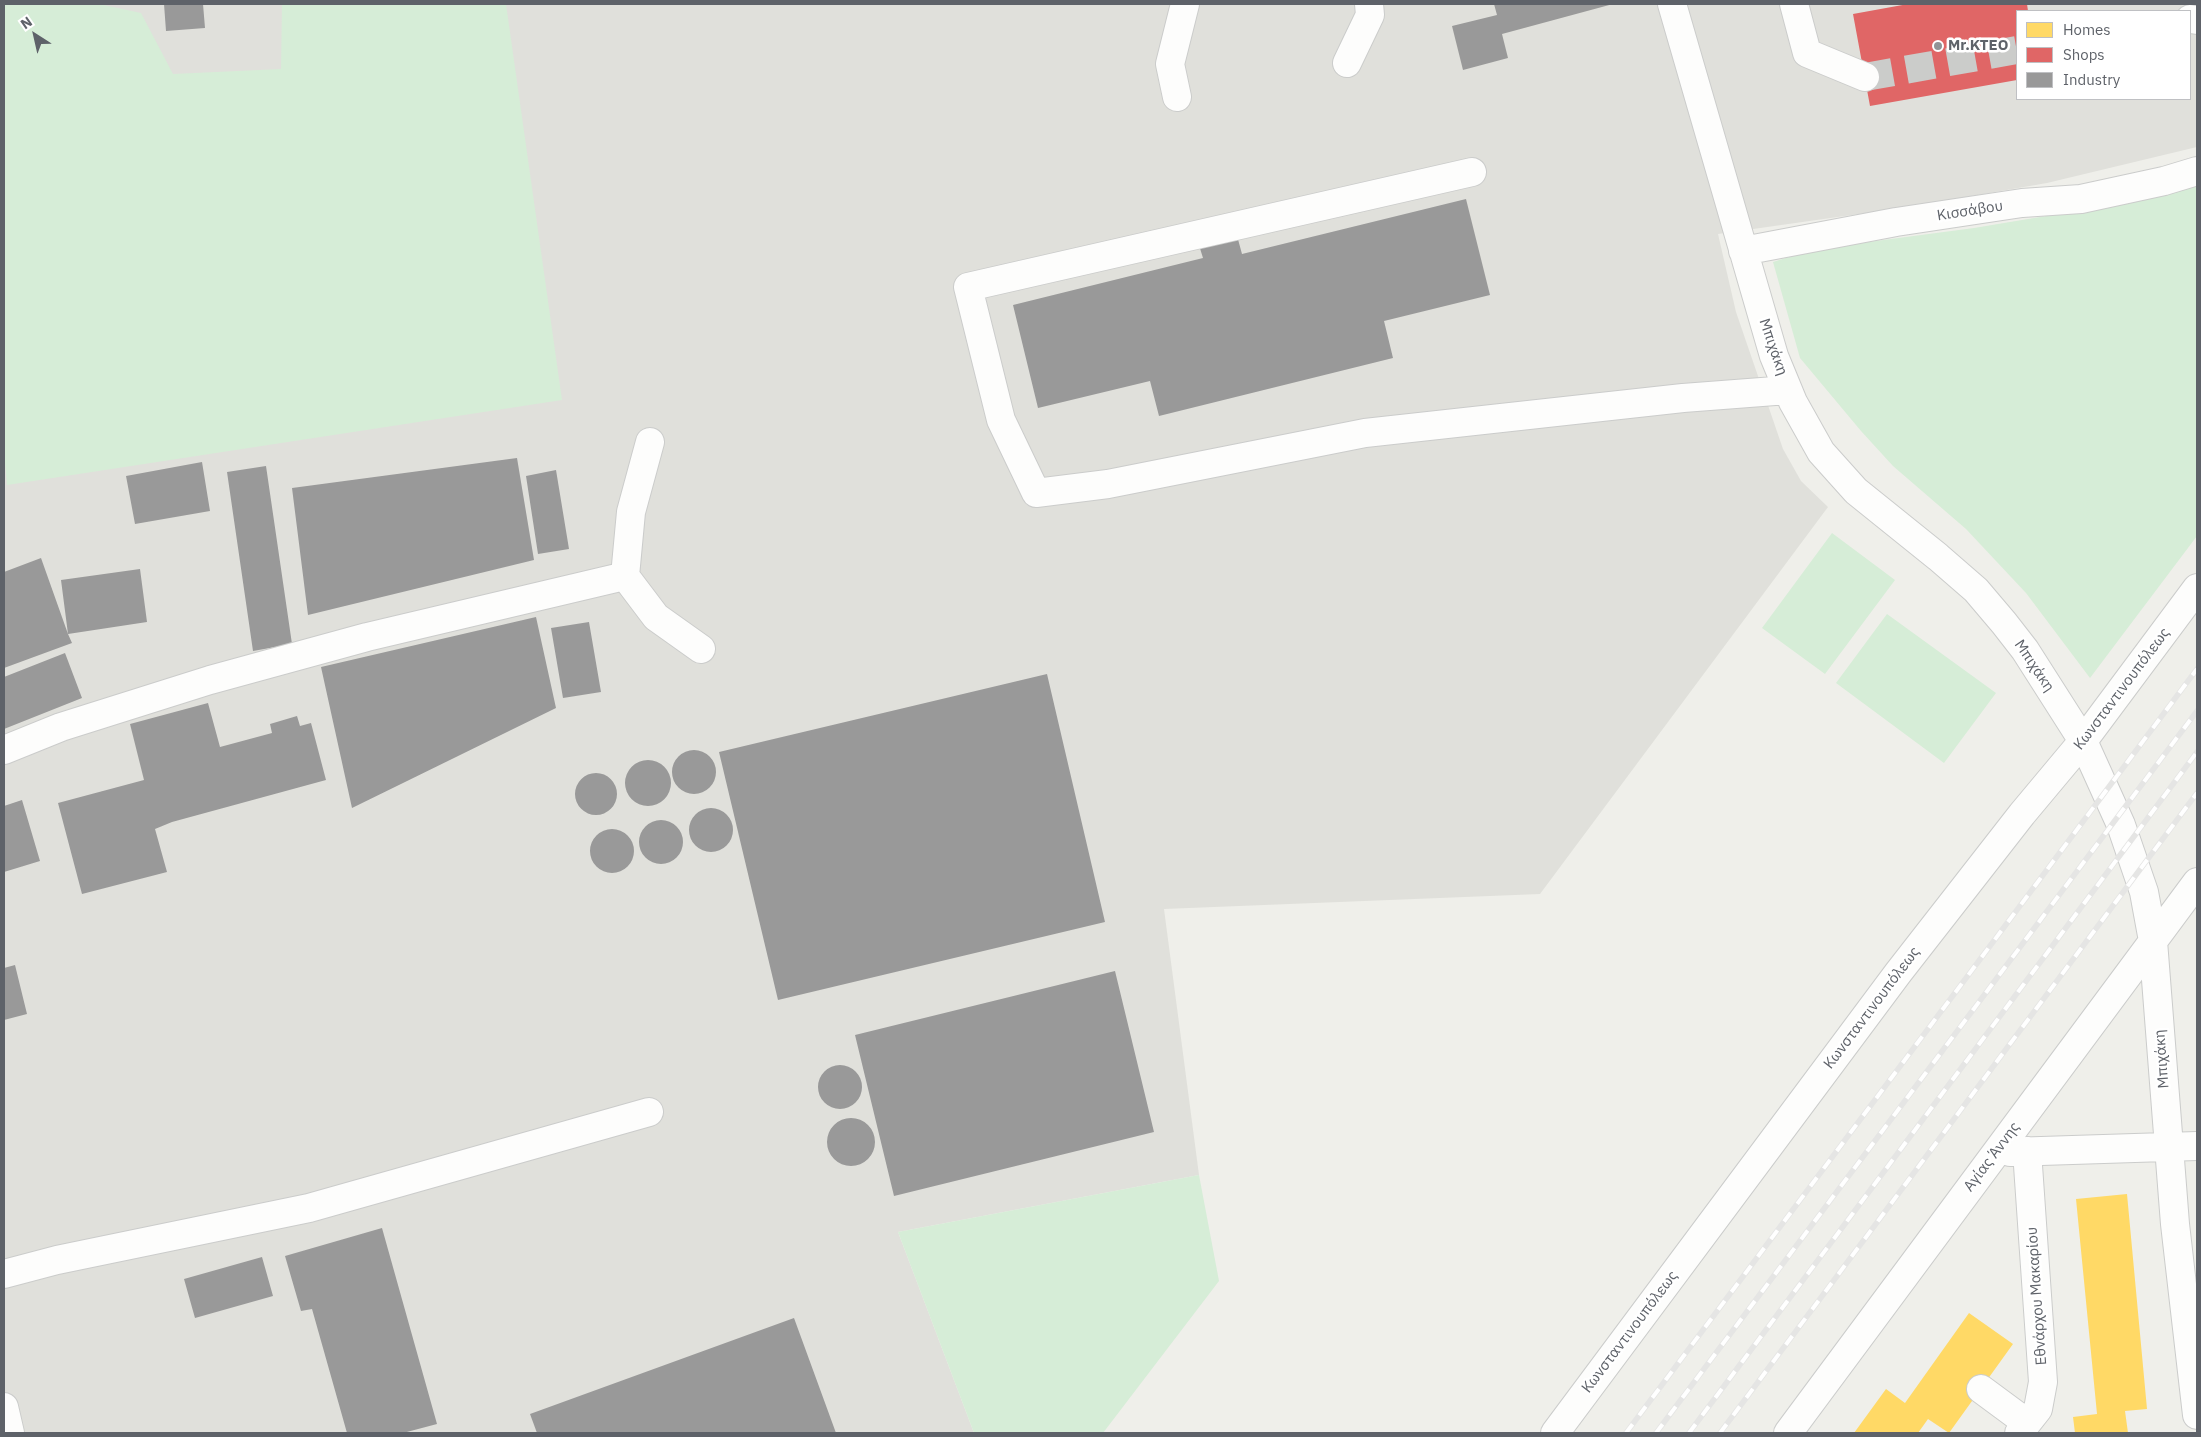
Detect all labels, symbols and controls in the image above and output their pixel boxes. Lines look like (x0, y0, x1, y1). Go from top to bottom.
north arrow (10, 10, 60, 60)
legend (2016, 10, 2191, 100)
text: N (17, 12, 36, 33)
text: Homes (2063, 20, 2111, 39)
place label: Mr.KTEO (1948, 37, 2008, 55)
marker: Mr.KTEO (1932, 40, 1944, 52)
text: Shops (2063, 45, 2105, 64)
text: Industry (2063, 70, 2120, 89)
street label: Κισσάβου (1936, 197, 2004, 225)
street label: Μπιχάκη (1755, 316, 1791, 378)
street label: Κωνσταντινουπόλεως (2070, 624, 2174, 754)
street label: Μπιχάκη (2010, 637, 2058, 695)
street label: Κωνσταντινουπόλεως (1820, 943, 1924, 1073)
street label: Μπιχάκη (2151, 1029, 2173, 1089)
street label: Αγίας Άννης (1960, 1119, 2024, 1195)
street label: Εθνάρχου Μακαρίου (2023, 1226, 2051, 1366)
street label: Κωνσταντινουπόλεως (1578, 1267, 1682, 1397)

